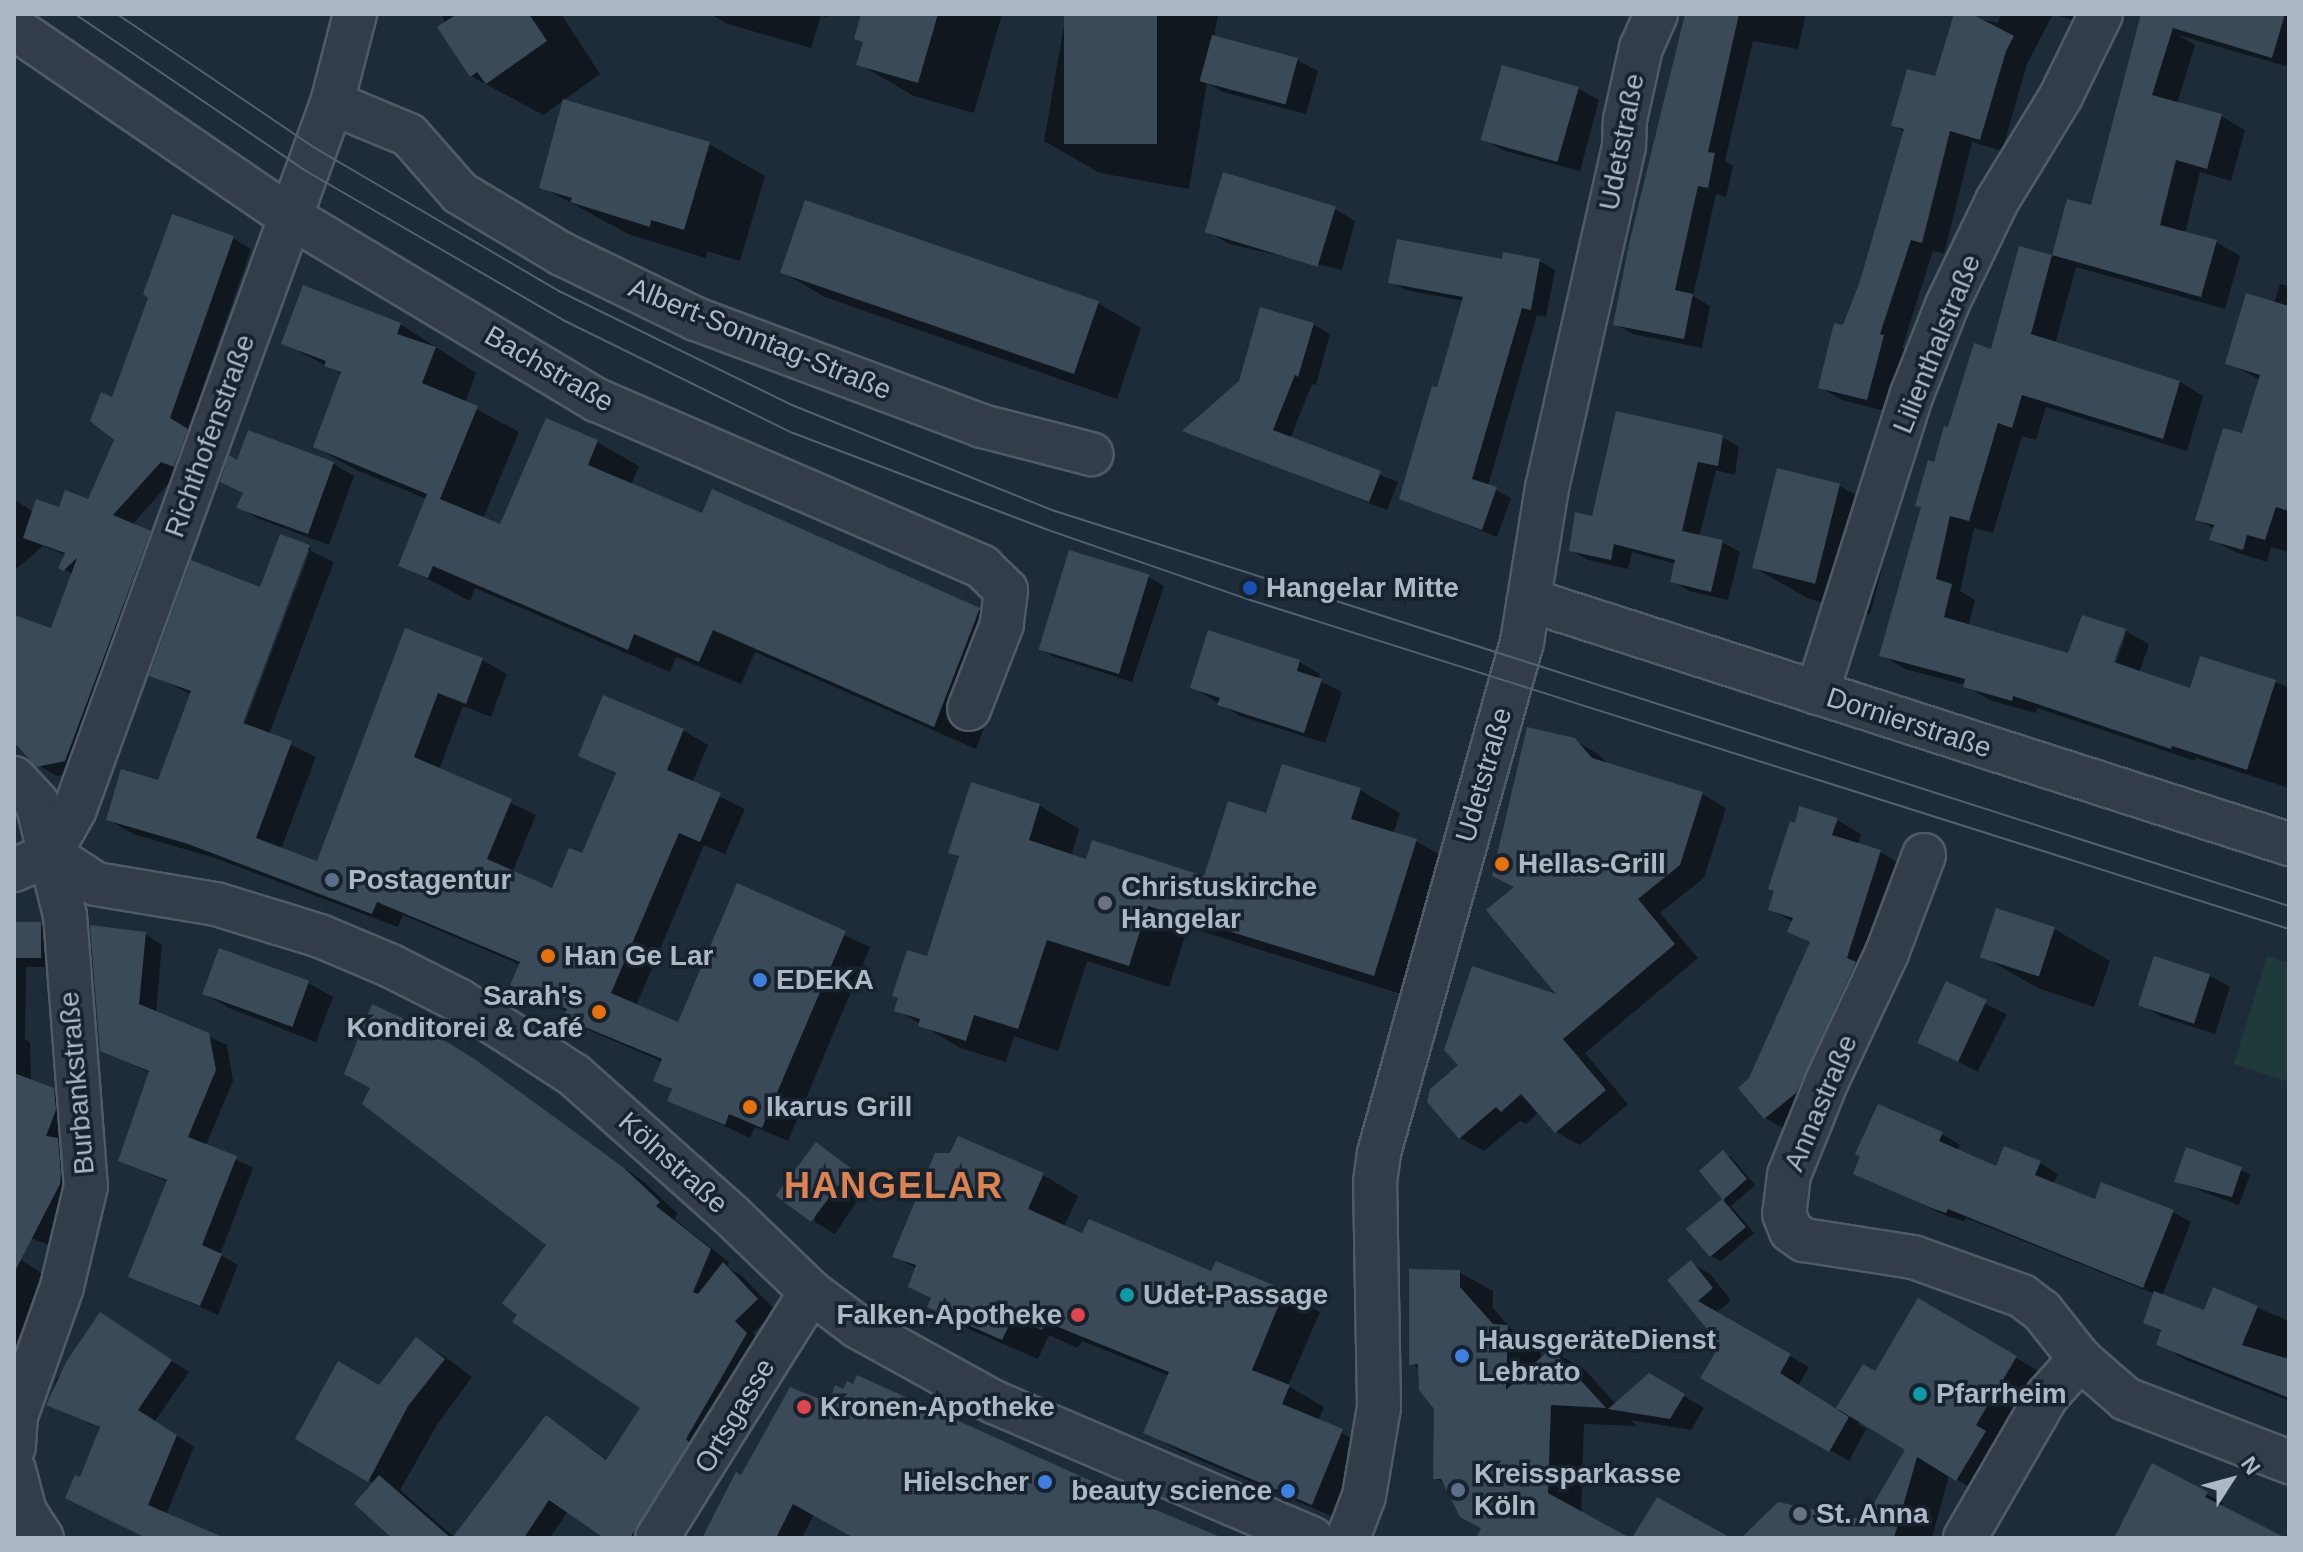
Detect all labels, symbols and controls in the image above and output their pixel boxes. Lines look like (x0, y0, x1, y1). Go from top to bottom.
street label: Udetstraße (1592, 71, 1652, 213)
street label: Lilienthalstraße (1886, 250, 1988, 438)
street label: Albert-Sonntag-Straße (624, 271, 896, 407)
street label: Bachstraße (479, 319, 619, 419)
street label: Richthofenstraße (158, 330, 262, 542)
place label: Hangelar Mitte (1266, 571, 1459, 605)
marker: Hangelar Mitte (1241, 579, 1259, 597)
street label: Dornierstraße (1822, 681, 1996, 765)
street label: Udetstraße (1449, 704, 1519, 846)
place label: Hellas-Grill (1518, 847, 1666, 881)
marker: Hellas-Grill (1493, 855, 1511, 873)
place label: Postagentur (348, 863, 511, 897)
place label: Christuskirche Hangelar (1121, 870, 1317, 936)
marker: Postagentur (323, 871, 341, 889)
marker: Christuskirche Hangelar (1096, 894, 1114, 912)
place label: Han Ge Lar (564, 939, 713, 973)
marker: Han Ge Lar (539, 947, 557, 965)
place label: EDEKA (776, 963, 874, 997)
marker: EDEKA (751, 971, 769, 989)
place label: Sarah's Konditorei & Café (347, 979, 583, 1045)
street label: Burbankstraße (52, 990, 102, 1176)
marker: Sarah's Konditorei & Café (590, 1003, 608, 1021)
street label: Annastraße (1777, 1030, 1865, 1176)
place label: Ikarus Grill (766, 1090, 912, 1124)
marker: Ikarus Grill (741, 1098, 759, 1116)
street label: Kölnstraße (611, 1105, 735, 1221)
district label: HANGELAR (784, 1164, 1004, 1208)
place label: Udet-Passage (1143, 1278, 1328, 1312)
marker: Udet-Passage (1118, 1286, 1136, 1304)
place label: Falken-Apotheke (836, 1298, 1062, 1332)
marker: Falken-Apotheke (1069, 1306, 1087, 1324)
place label: HausgeräteDienst Lebrato (1478, 1323, 1716, 1389)
marker: HausgeräteDienst Lebrato (1453, 1347, 1471, 1365)
street label: Ortsgasse (688, 1353, 782, 1479)
place label: Pfarrheim (1936, 1377, 2067, 1411)
marker: Pfarrheim (1911, 1385, 1929, 1403)
place label: Kronen-Apotheke (820, 1390, 1055, 1424)
marker: Kronen-Apotheke (795, 1398, 813, 1416)
north arrow (2191, 1440, 2271, 1520)
text: N (2236, 1452, 2266, 1479)
place label: Kreissparkasse Köln (1474, 1457, 1681, 1523)
place label: Hielscher (903, 1465, 1029, 1499)
marker: Hielscher (1036, 1473, 1054, 1491)
place label: beauty science (1071, 1474, 1272, 1508)
marker: Kreissparkasse Köln (1449, 1481, 1467, 1499)
marker: beauty science (1279, 1482, 1297, 1500)
place label: St. Anna (1816, 1497, 1930, 1531)
marker: St. Anna (1791, 1505, 1809, 1523)

